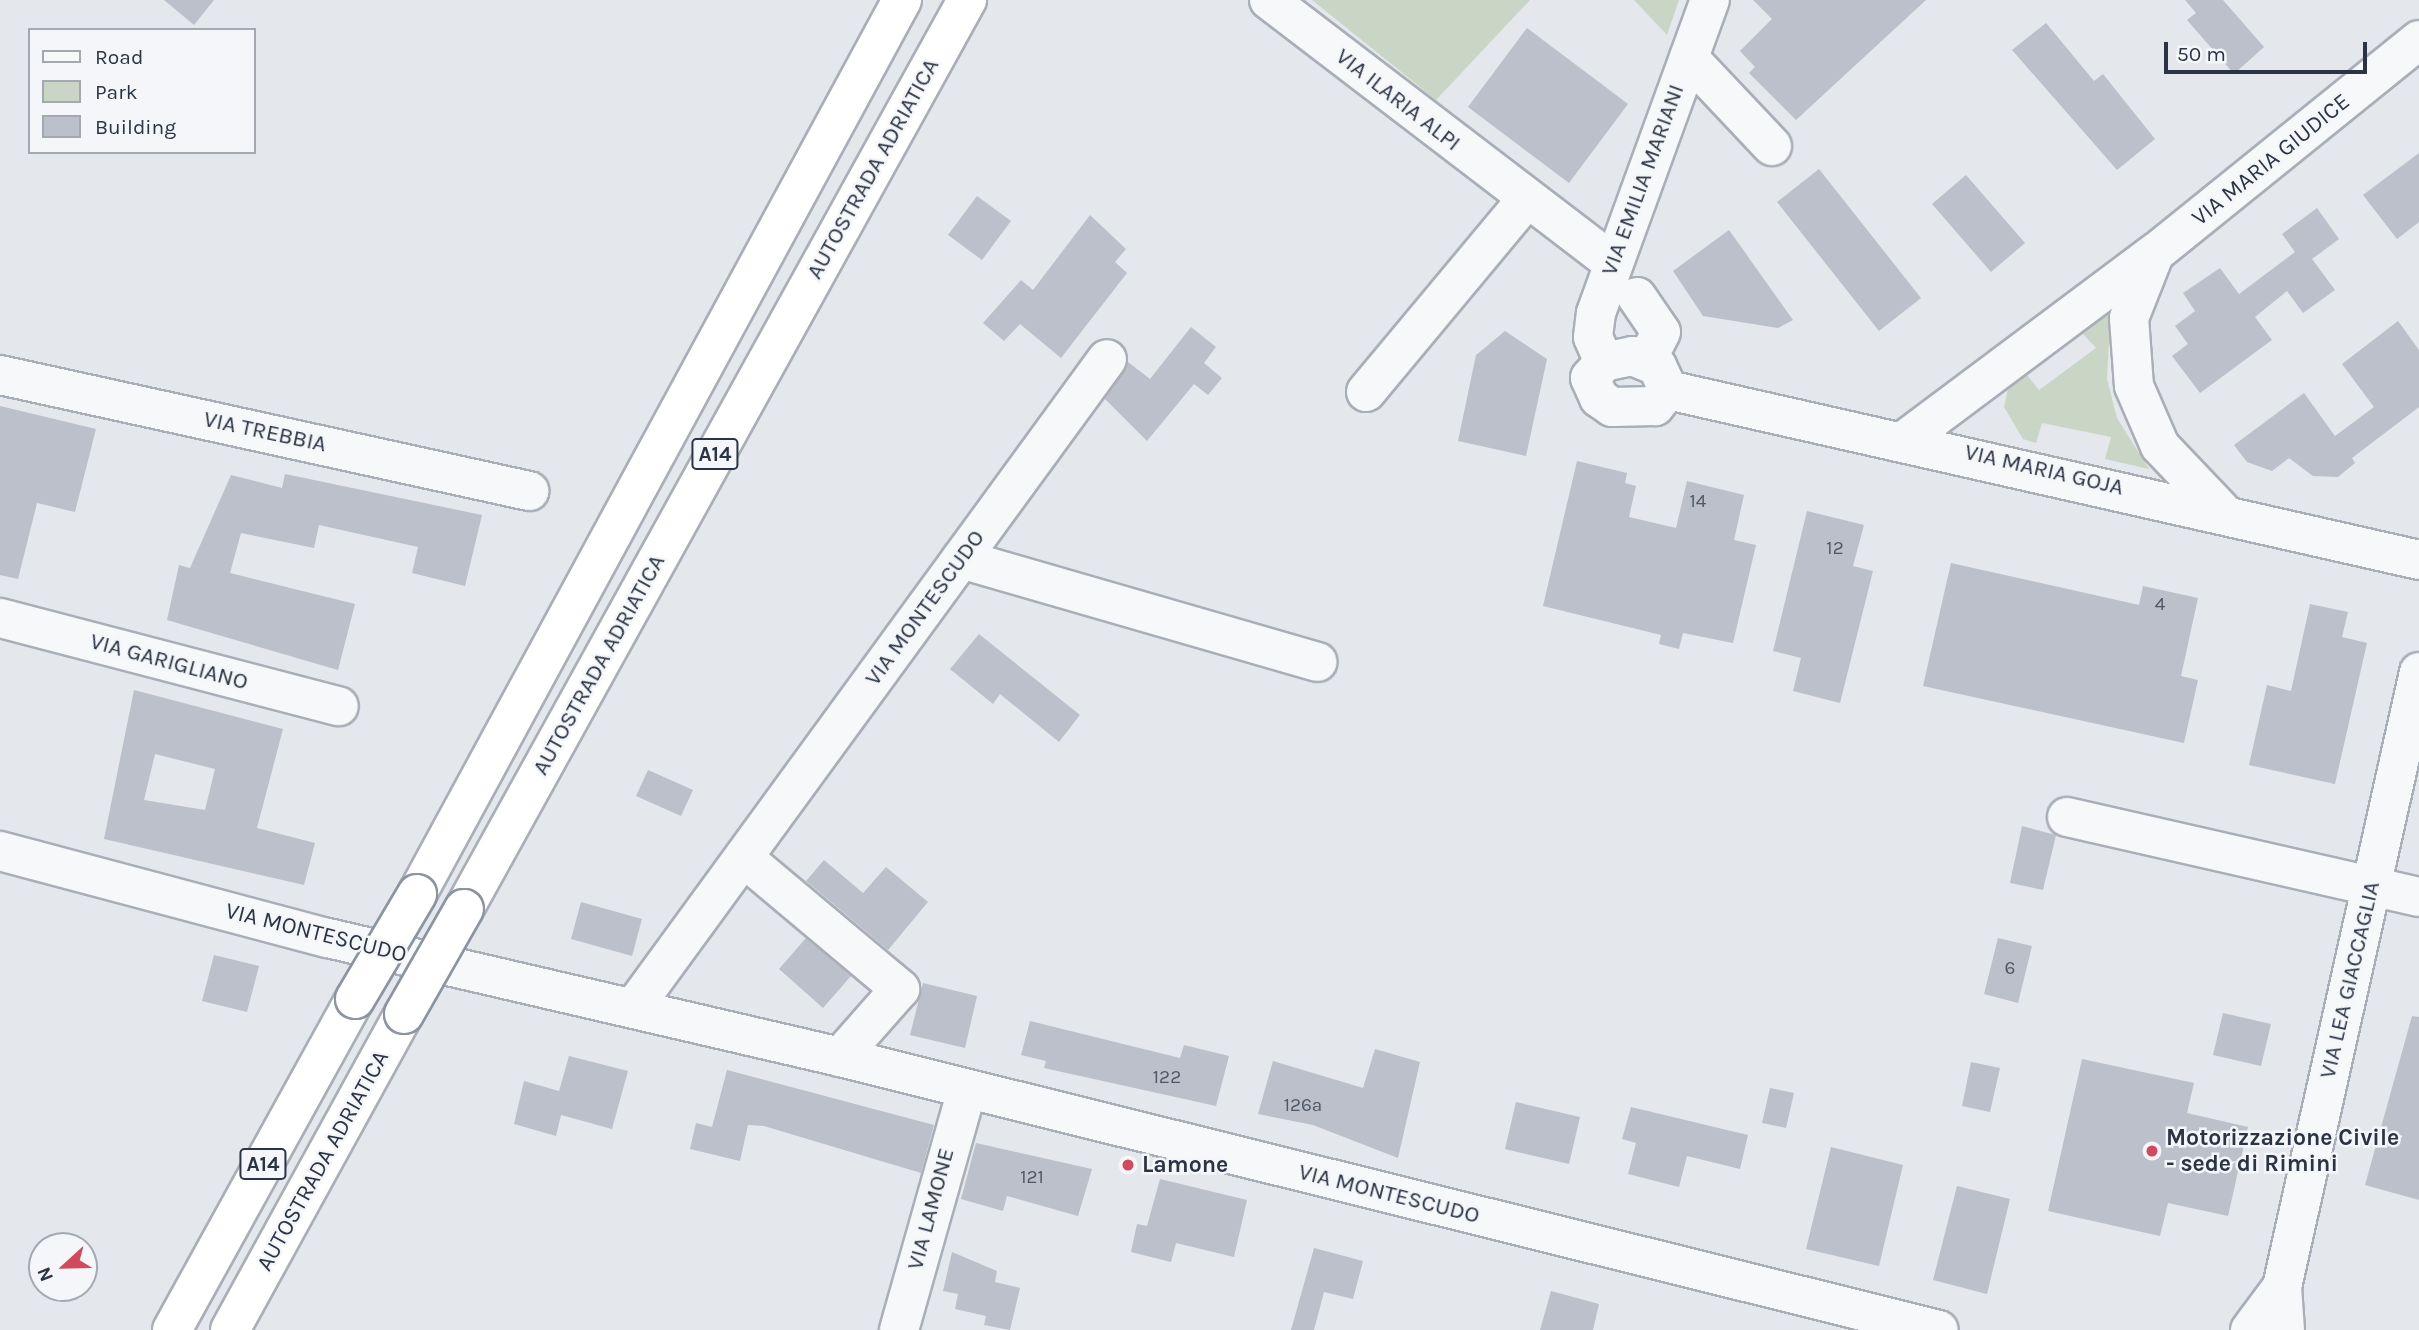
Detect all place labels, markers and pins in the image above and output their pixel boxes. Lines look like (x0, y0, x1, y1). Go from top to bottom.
place label: Motorizzazione Civile - sede di Rimini (2166, 1124, 2399, 1178)
marker: Motorizzazione Civile - sede di Rimini (2144, 1143, 2160, 1159)
place label: Lamone (1142, 1151, 1228, 1179)
marker: Lamone (1120, 1157, 1136, 1173)

